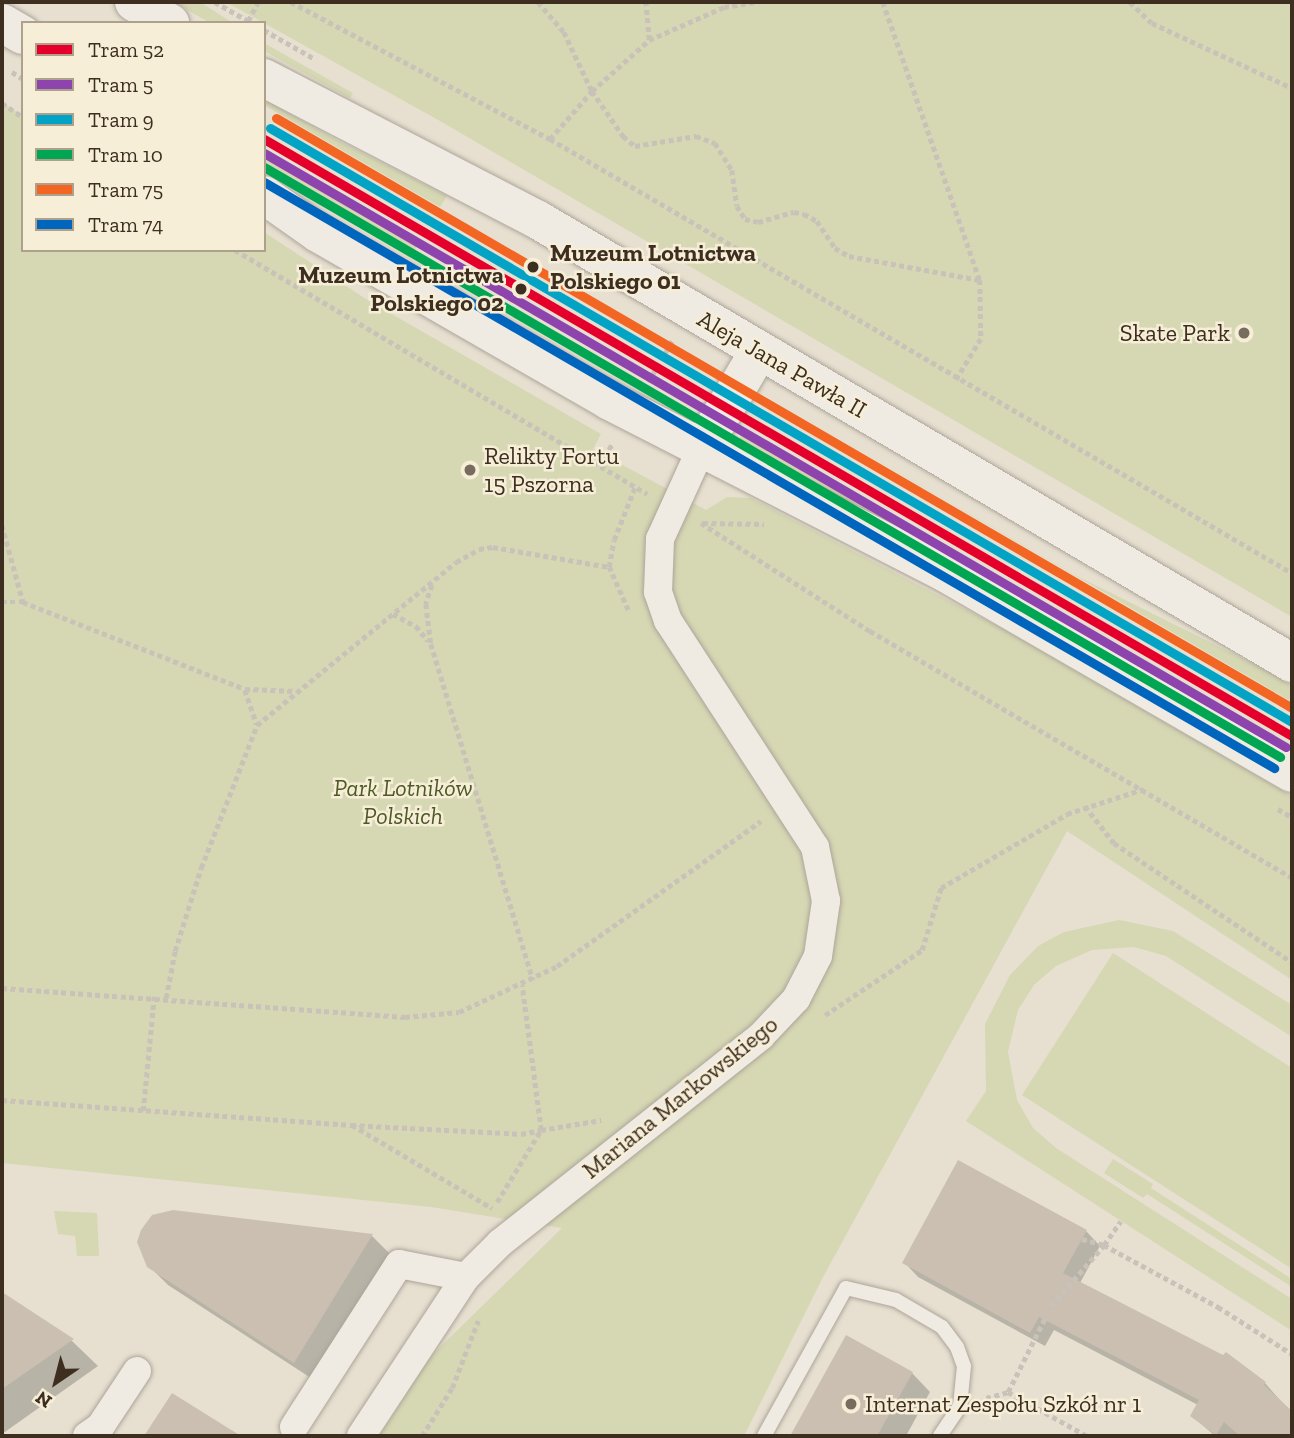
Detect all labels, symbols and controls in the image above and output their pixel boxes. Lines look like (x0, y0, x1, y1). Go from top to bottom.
legend (21, 21, 266, 252)
text: Tram 52 (88, 37, 164, 62)
text: Tram 5 (88, 72, 153, 97)
text: Tram 9 (88, 107, 154, 132)
text: Tram 10 (88, 142, 163, 167)
text: Tram 75 (88, 177, 163, 202)
text: Tram 74 (88, 212, 163, 237)
place label: Muzeum Lotnictwa Polskiego 01 (550, 239, 756, 295)
marker: Muzeum Lotnictwa Polskiego 01 (522, 256, 544, 278)
place label: Muzeum Lotnictwa Polskiego 02 (298, 261, 504, 317)
marker: Muzeum Lotnictwa Polskiego 02 (510, 278, 532, 300)
street label: Aleja Jana Pawła II (692, 304, 872, 424)
place label: Skate Park (1120, 319, 1230, 347)
marker: Skate Park (1236, 325, 1252, 341)
place label: Relikty Fortu 15 Pszorna (484, 442, 620, 498)
marker: Relikty Fortu 15 Pszorna (462, 462, 478, 478)
park label: Park Lotników Polskich (333, 774, 473, 830)
street label: Mariana Markowskiego (577, 1009, 783, 1185)
north arrow (21, 1347, 91, 1417)
text: N (31, 1386, 56, 1413)
place label: Internat Zespołu Szkół nr 1 (865, 1390, 1142, 1418)
marker: Internat Zespołu Szkół nr 1 (843, 1396, 859, 1412)

